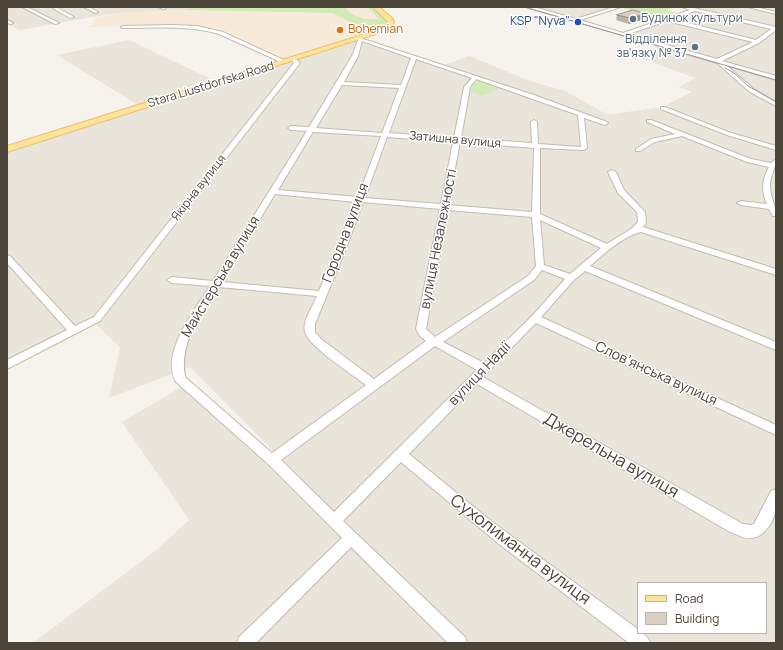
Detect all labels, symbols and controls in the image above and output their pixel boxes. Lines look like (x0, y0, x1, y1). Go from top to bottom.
place label: Будинок культури (641, 12, 743, 26)
marker: Будинок культури (628, 14, 638, 24)
place label: KSP "Nyva" (510, 15, 570, 29)
marker: KSP "Nyva" (573, 17, 583, 27)
place label: Bohemian (348, 23, 403, 37)
marker: Bohemian (335, 25, 345, 35)
place label: Відділення зв'язку № 37 (617, 33, 687, 61)
marker: Відділення зв'язку № 37 (690, 42, 700, 52)
street label: Stara Liustdorfska Road (146, 59, 276, 111)
street label: Затишна вулиця (408, 129, 502, 151)
street label: Якірна вулиця (169, 152, 229, 224)
street label: вулиця Незалежності (417, 168, 461, 310)
street label: Городна вулиця (319, 181, 373, 285)
street label: Майстерська вулиця (178, 213, 264, 341)
street label: Словʼянська вулиця (592, 338, 720, 410)
street label: вулиця Надії (445, 339, 515, 409)
street label: Джерельна вулиця (540, 409, 682, 503)
street label: Сухолиманна вулиця (446, 491, 594, 609)
legend (637, 582, 767, 634)
text: Road (675, 590, 703, 607)
text: Building (675, 610, 719, 627)

